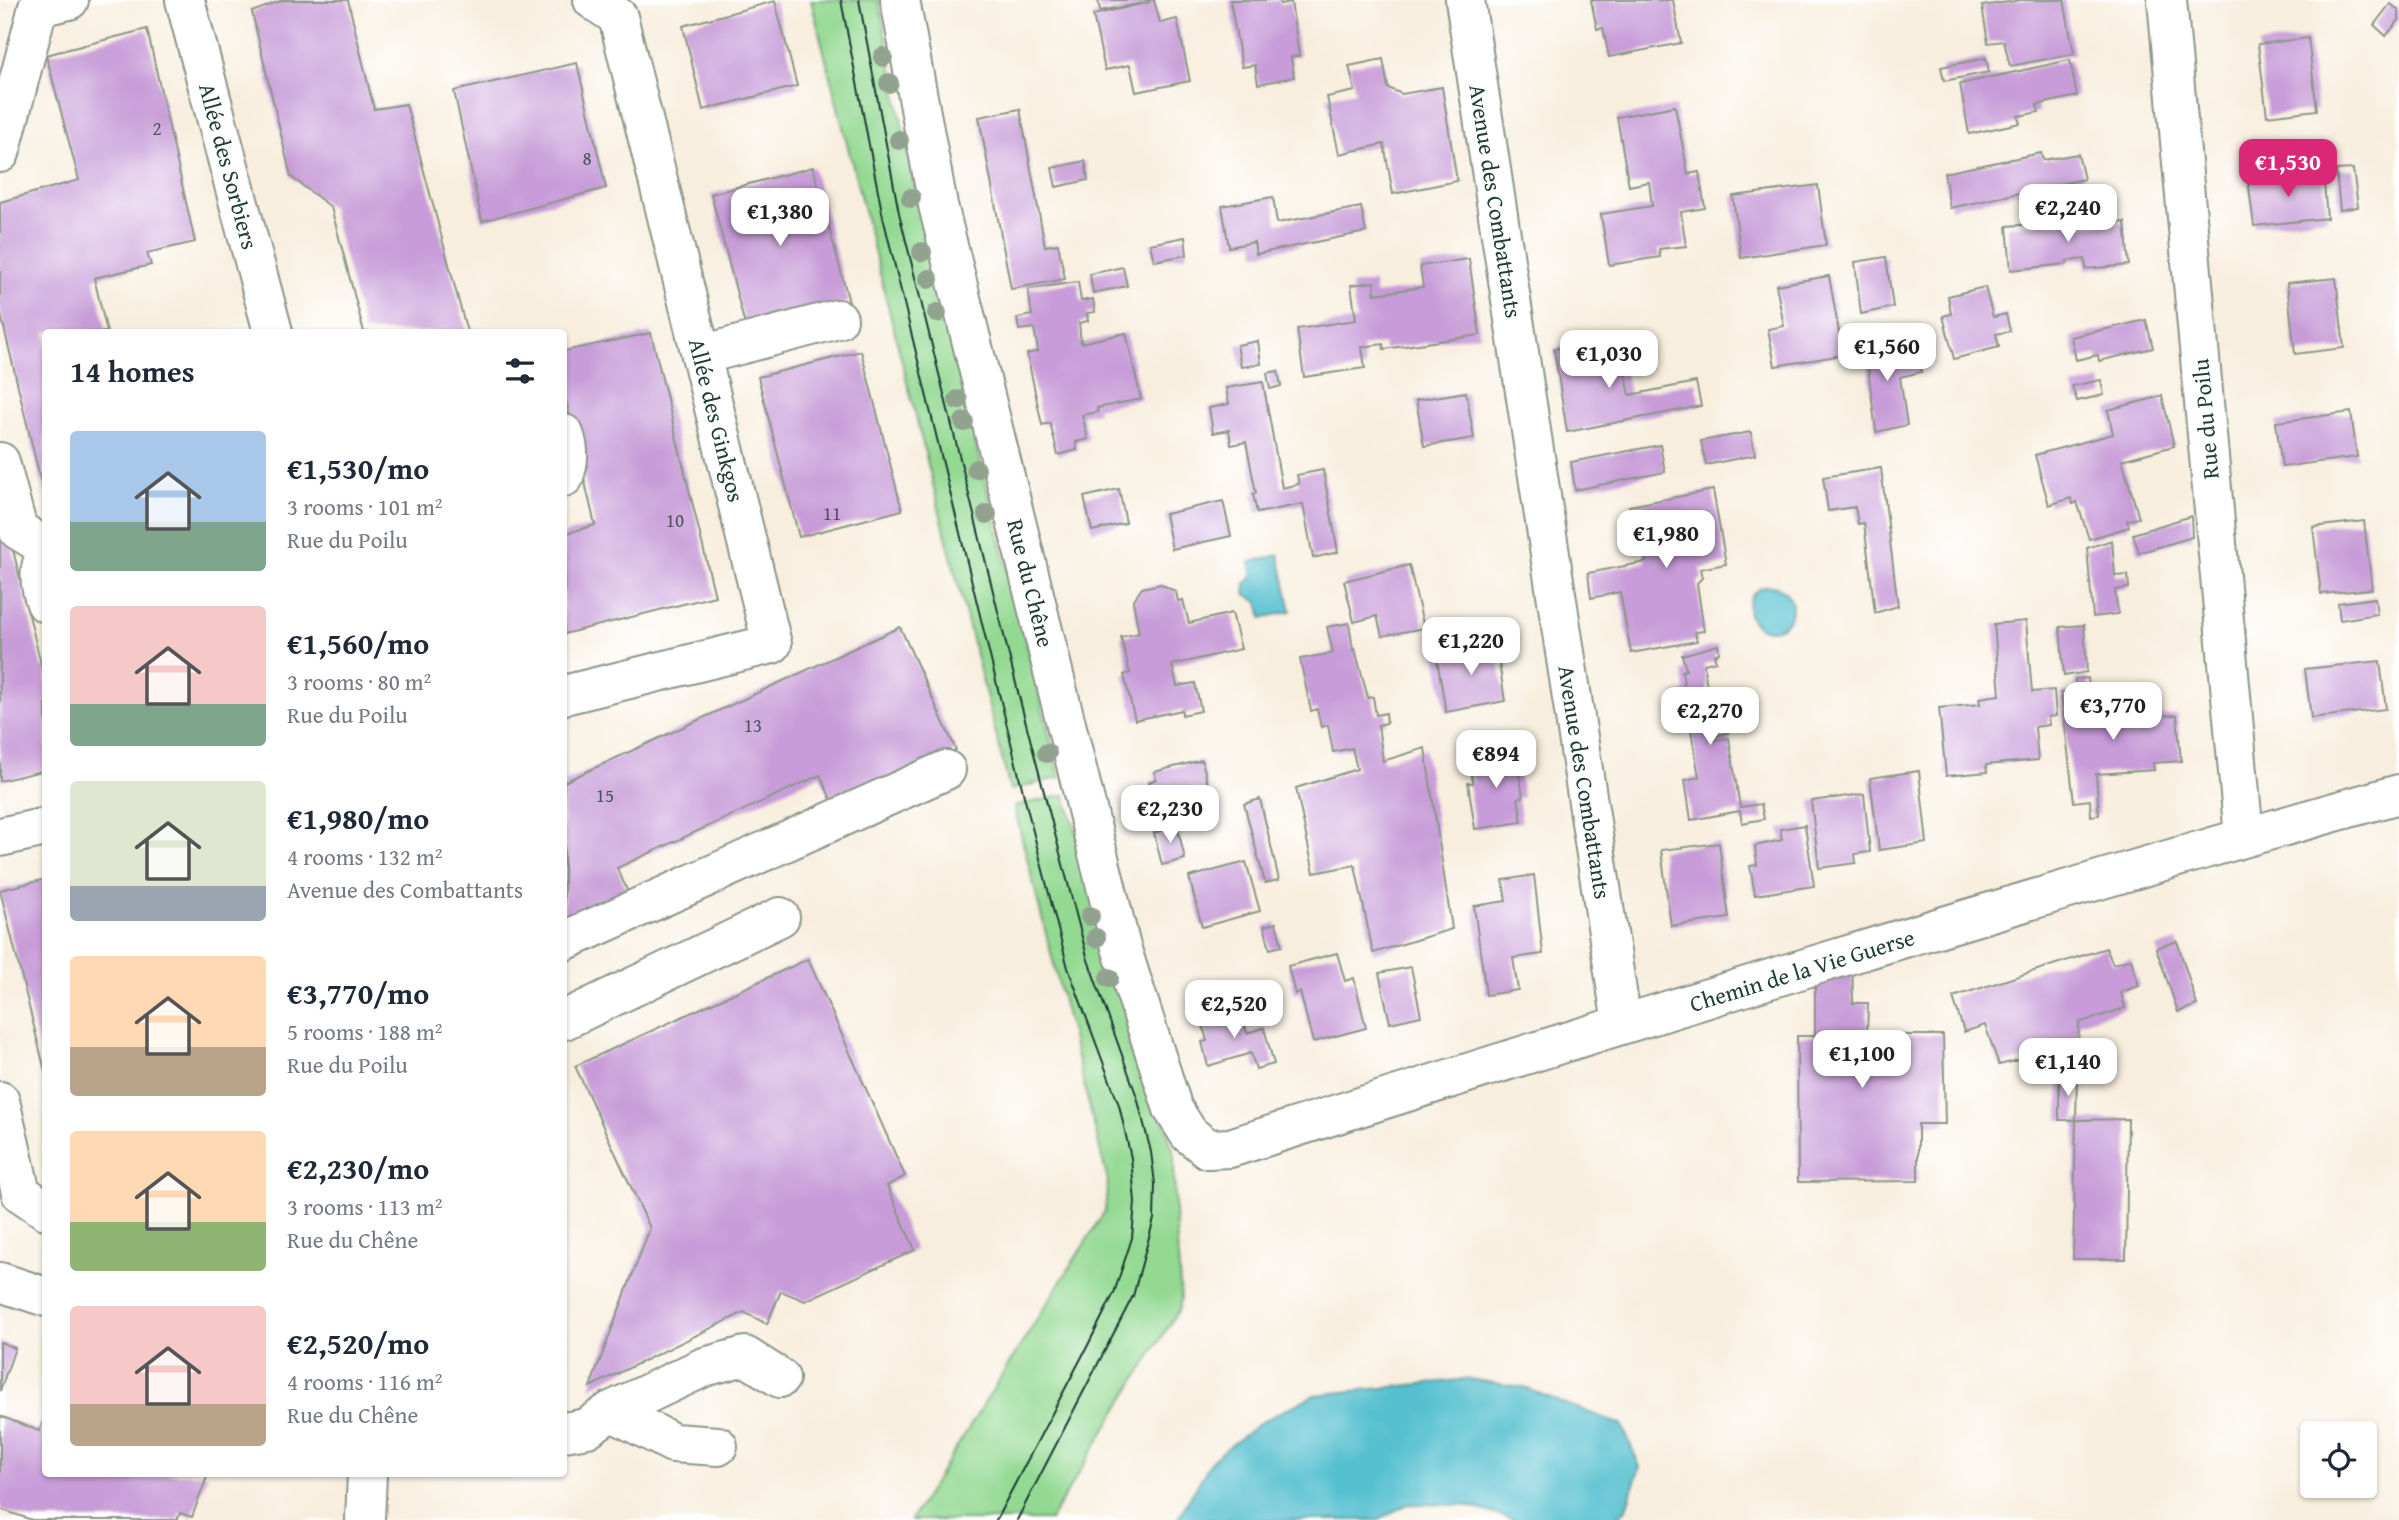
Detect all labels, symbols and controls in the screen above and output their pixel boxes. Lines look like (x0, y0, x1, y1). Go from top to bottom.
street label: Allée des Sorbiers (191, 79, 267, 253)
street label: Avenue des Combattants (1461, 82, 1531, 320)
house number: 2 (152, 114, 162, 142)
pin: €1,530 (2231, 140, 2345, 199)
house number: 8 (582, 144, 592, 172)
text: €1,530 (2255, 145, 2321, 178)
pin: €2,240 (2011, 184, 2125, 244)
pin: €1,380 (723, 188, 837, 248)
text: €2,240 (2035, 190, 2101, 223)
text: €1,380 (747, 194, 813, 227)
pin: €1,560 (1830, 324, 1944, 383)
text: €1,560 (1854, 329, 1920, 362)
pin: €1,030 (1552, 330, 1666, 390)
street label: Allée des Ginkgos (681, 335, 753, 505)
text: €1,030 (1576, 336, 1642, 369)
text: 14 homes (70, 349, 195, 393)
icon: filters (501, 352, 539, 390)
street label: Rue du Poilu (2183, 357, 2227, 481)
text: €1,530/mo (287, 446, 429, 490)
icon: home (126, 459, 210, 543)
text: 3 rooms · 101 m² (287, 490, 442, 523)
house number: 11 (823, 499, 841, 527)
house number: 10 (666, 506, 684, 534)
pin: €1,980 (1609, 510, 1723, 570)
street label: Rue du Chêne (999, 515, 1063, 651)
text: €1,980 (1633, 516, 1699, 549)
text: Rue du Poilu (287, 523, 408, 556)
pin: €1,220 (1414, 618, 1528, 677)
text: €1,560/mo (287, 621, 429, 665)
text: €1,220 (1438, 623, 1504, 656)
icon: home (126, 634, 210, 718)
street label: Avenue des Combattants (1550, 663, 1620, 901)
text: 3 rooms · 80 m² (287, 665, 431, 698)
pin: €3,770 (2056, 682, 2170, 742)
pin: €2,270 (1653, 688, 1767, 747)
text: €3,770 (2080, 688, 2146, 721)
text: €2,270 (1677, 693, 1743, 726)
text: Rue du Poilu (287, 698, 408, 731)
house number: 13 (744, 711, 762, 739)
pin: €894 (1455, 730, 1537, 790)
text: €894 (1472, 736, 1520, 769)
house number: 15 (596, 781, 614, 809)
pin: €2,230 (1113, 786, 1227, 845)
text: €2,230 (1137, 791, 1203, 824)
text: €1,980/mo (287, 796, 429, 840)
icon: home (126, 809, 210, 893)
text: 4 rooms · 132 m² (287, 840, 442, 873)
text: Avenue des Combattants (287, 873, 523, 906)
street label: Chemin de la Vie Guerse (1686, 920, 1918, 1020)
text: €3,770/mo (287, 971, 429, 1015)
pin: €2,520 (1177, 981, 1291, 1040)
icon: home (126, 984, 210, 1068)
text: €2,520 (1201, 986, 1267, 1019)
text: 5 rooms · 188 m² (287, 1015, 442, 1048)
pin: €1,100 (1805, 1030, 1919, 1090)
text: €1,100 (1829, 1036, 1895, 1069)
pin: €1,140 (2011, 1038, 2125, 1098)
text: €1,140 (2035, 1044, 2101, 1077)
text: Rue du Poilu (287, 1048, 408, 1081)
text: €2,230/mo (287, 1146, 429, 1190)
icon: home (126, 1159, 210, 1243)
text: 3 rooms · 113 m² (287, 1190, 442, 1223)
text: Rue du Chêne (287, 1223, 418, 1256)
text: €2,520/mo (287, 1321, 429, 1365)
icon: home (126, 1334, 210, 1418)
text: 4 rooms · 116 m² (287, 1365, 442, 1398)
text: Rue du Chêne (287, 1398, 418, 1431)
map controls (2300, 1421, 2377, 1498)
button: locate (2300, 1421, 2377, 1498)

